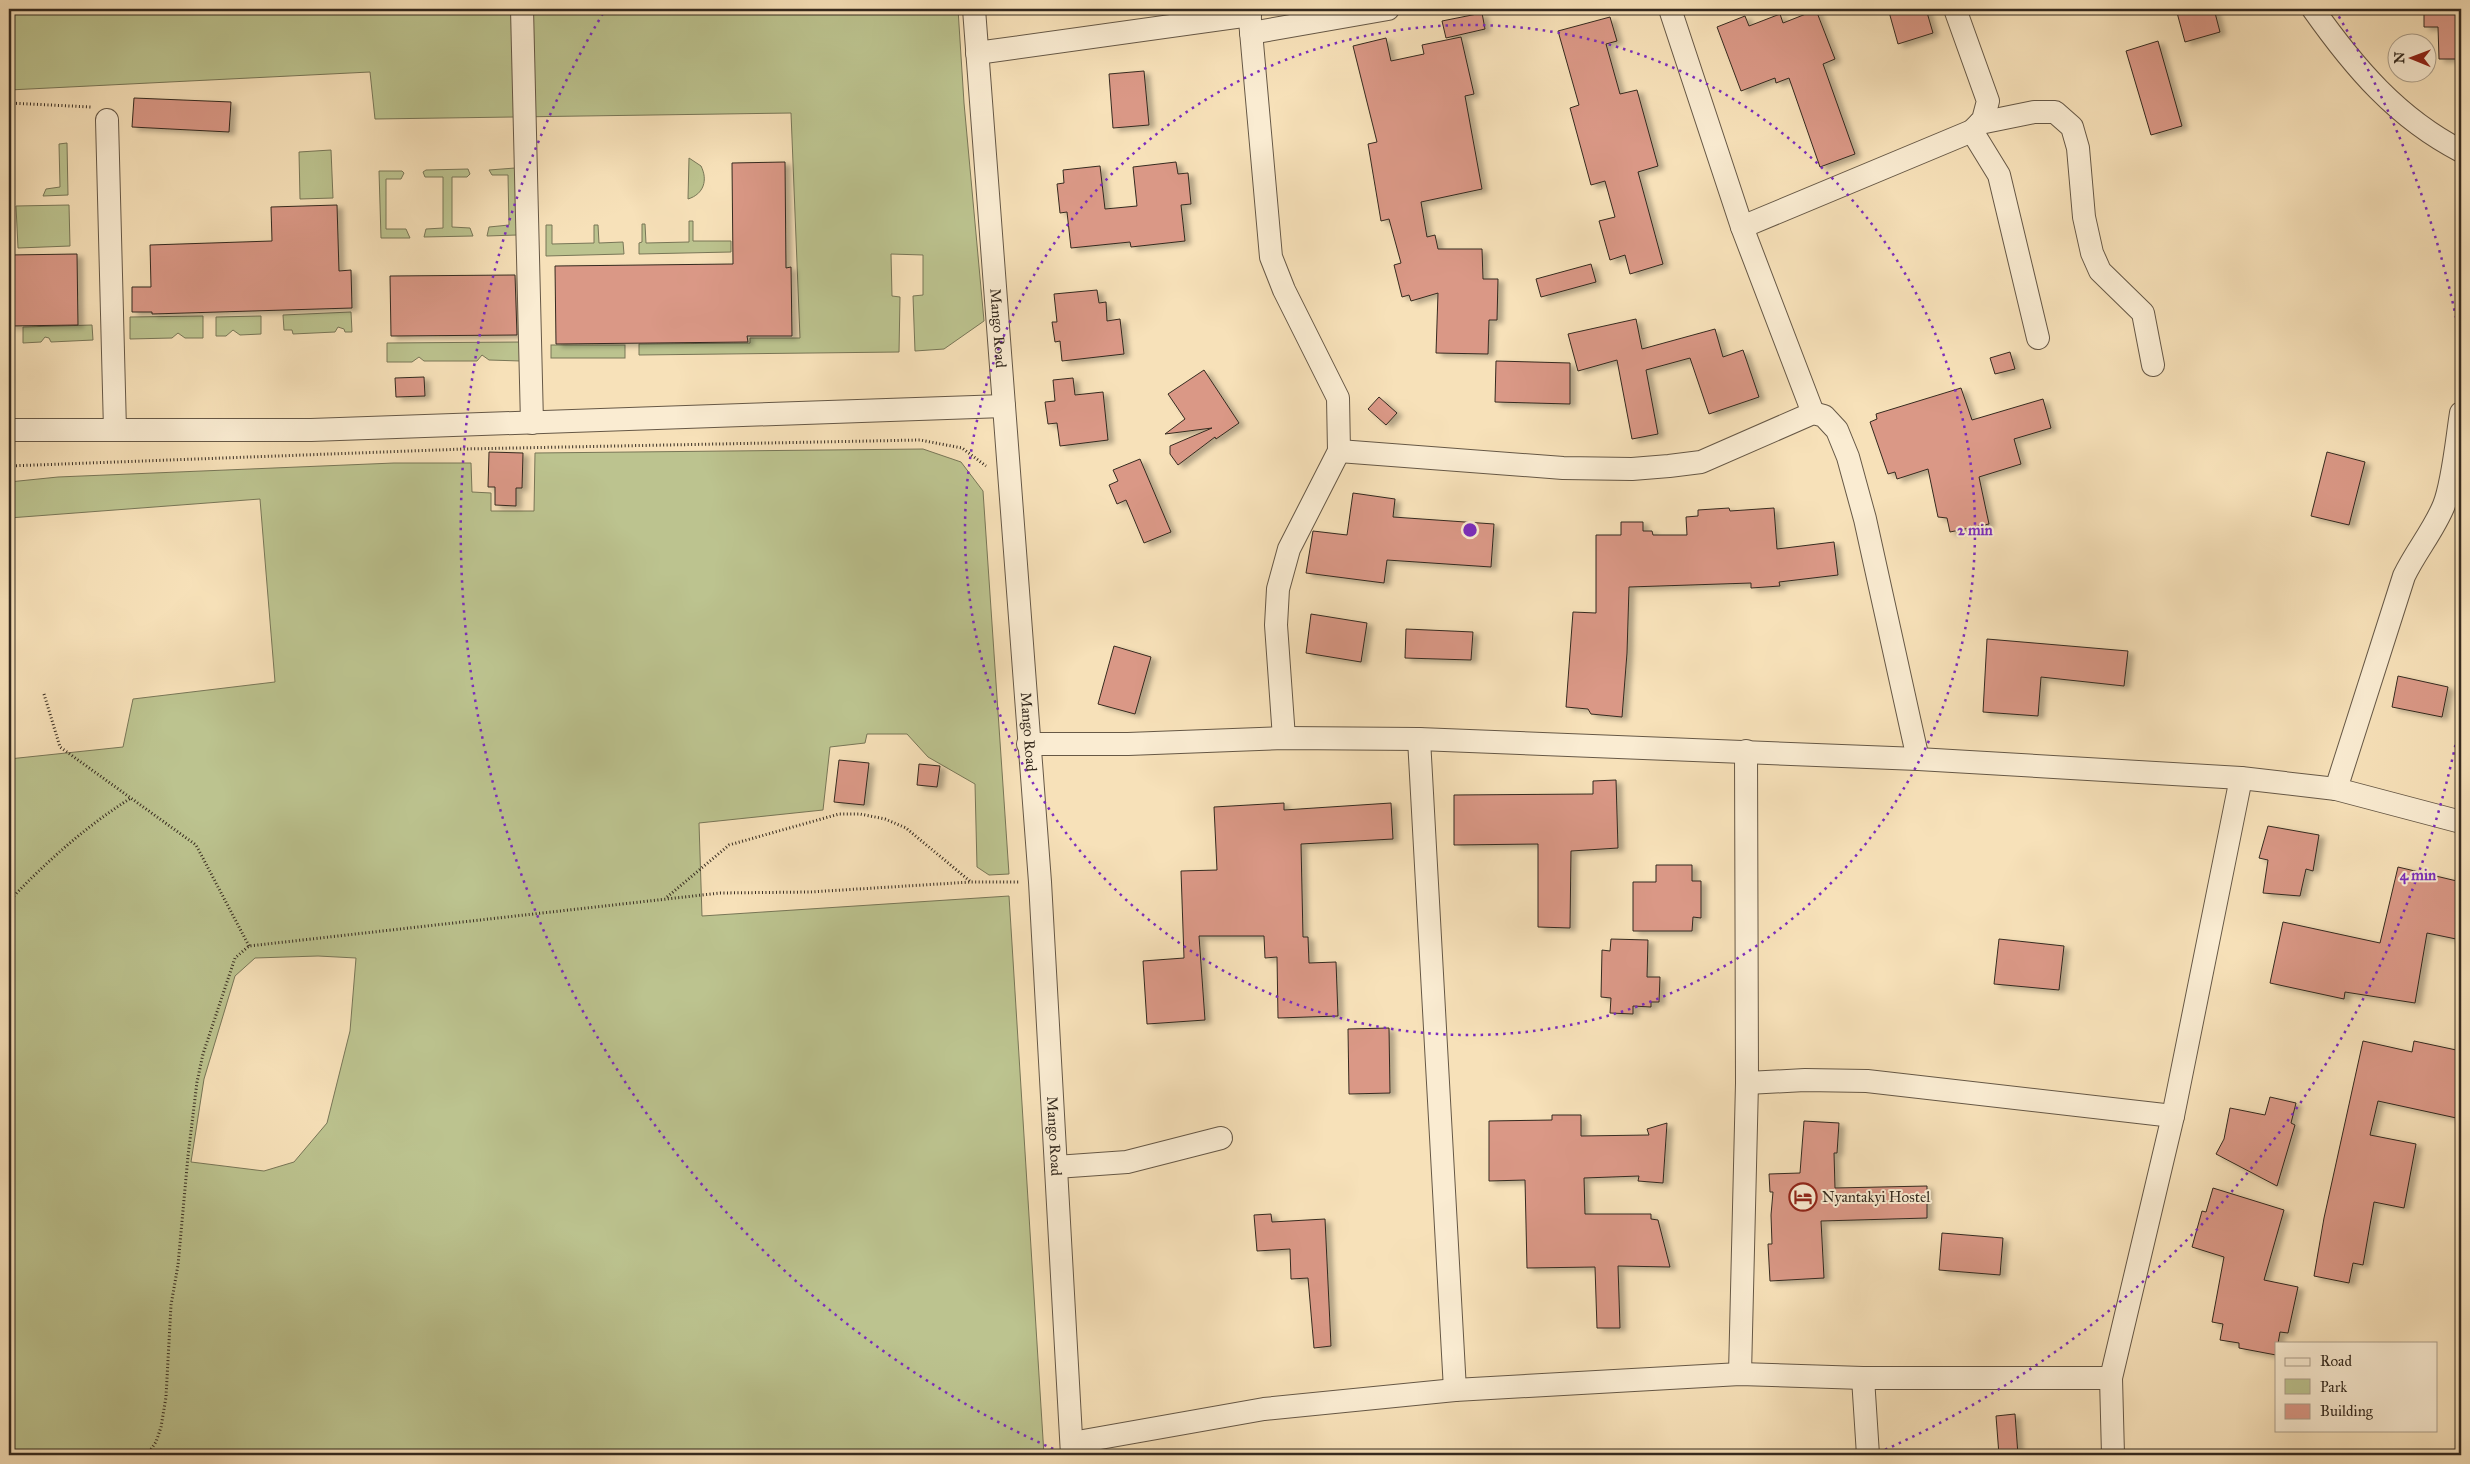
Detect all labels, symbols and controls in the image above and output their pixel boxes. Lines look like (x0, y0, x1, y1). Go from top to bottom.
north arrow (2388, 32, 2438, 82)
text: N (2391, 52, 2408, 64)
street label: Mango Road (986, 288, 1010, 369)
centre of rings (1461, 521, 1479, 539)
text: 2 min (1957, 521, 1994, 539)
street label: Mango Road (1017, 691, 1041, 773)
text: 4 min (2400, 866, 2437, 885)
street label: Mango Road (1043, 1096, 1065, 1177)
hotel icon: Nyantakyi Hostel (1788, 1182, 1818, 1212)
place label: Nyantakyi Hostel (1822, 1188, 1931, 1206)
legend (2275, 1342, 2438, 1432)
text: Road (2320, 1352, 2352, 1370)
text: Park (2320, 1378, 2347, 1396)
text: Building (2320, 1402, 2374, 1420)

